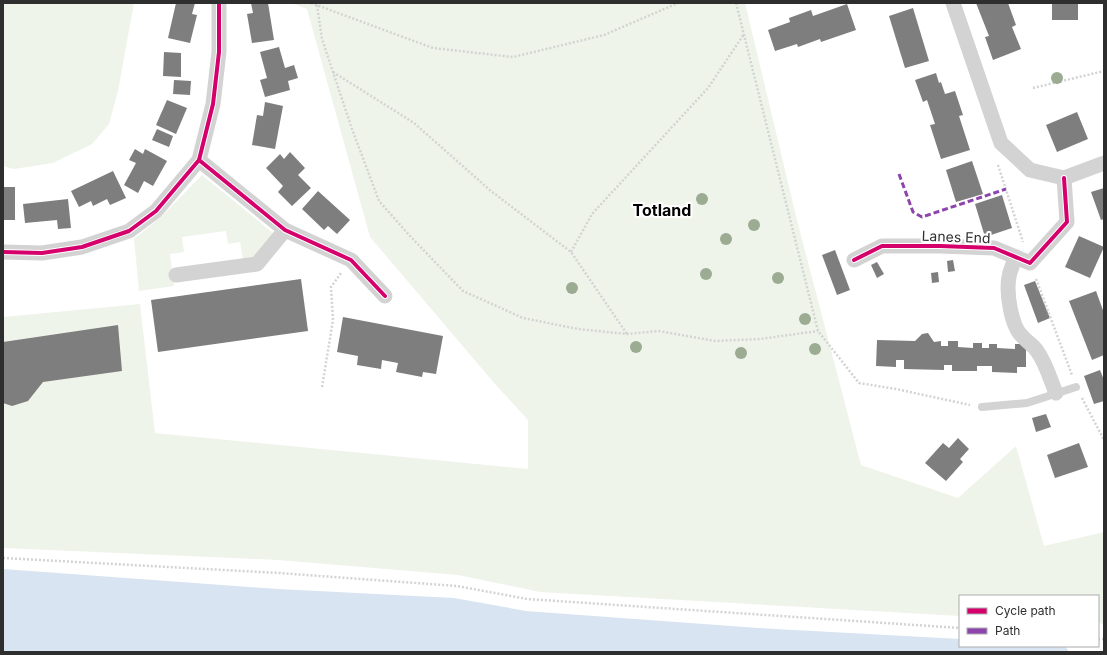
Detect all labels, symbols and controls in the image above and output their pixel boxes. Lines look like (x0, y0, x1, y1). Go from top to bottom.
district label: Totland (633, 200, 691, 220)
street label: Lanes End (921, 227, 991, 246)
legend (959, 595, 1099, 647)
text: Cycle path (995, 603, 1056, 618)
text: Path (995, 623, 1020, 638)

